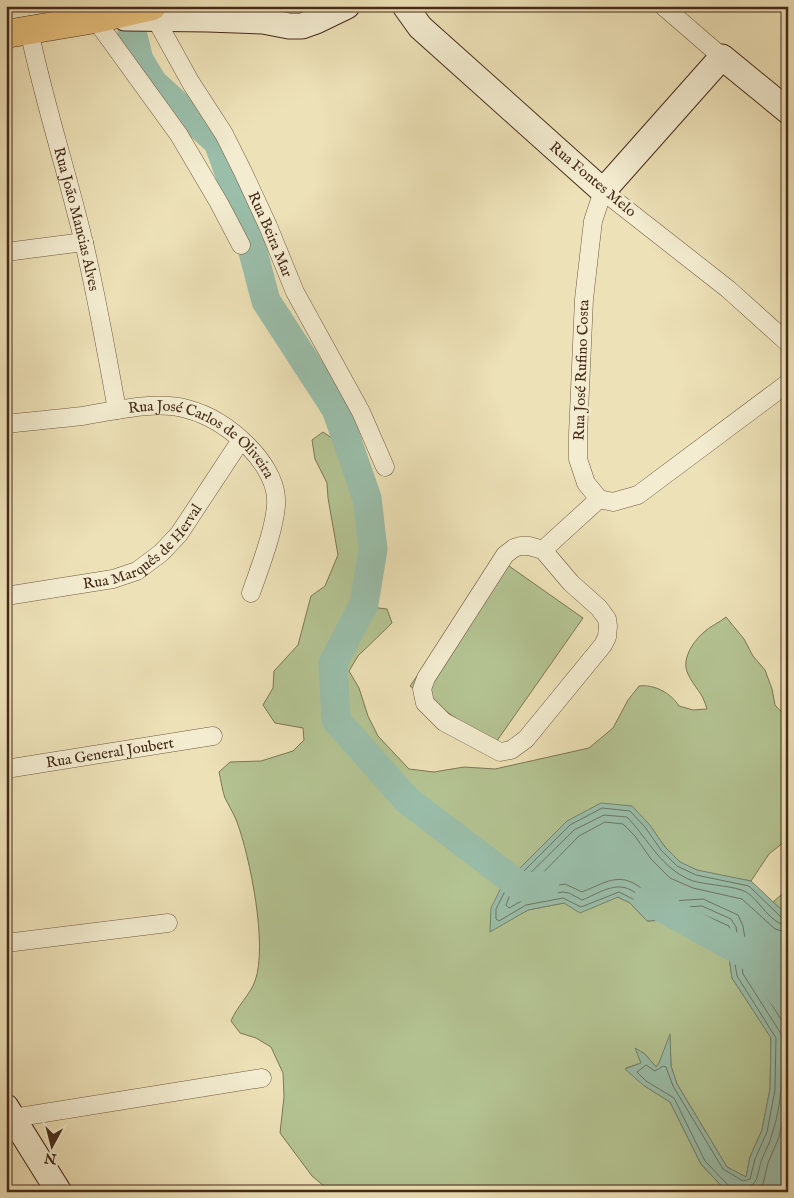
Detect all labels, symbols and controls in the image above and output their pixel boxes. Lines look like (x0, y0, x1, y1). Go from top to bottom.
street label: Rua Fontes Melo (545, 137, 640, 221)
street label: Rua João Mancias Alves (49, 145, 103, 293)
street label: Rua Beira Mar (243, 189, 297, 280)
street label: Rua José Rufino Costa (570, 299, 593, 441)
street label: Rua José Carlos de Oliveira (127, 397, 279, 482)
street label: Rua Marquês de Herval (82, 500, 207, 594)
street label: Rua General Joubert (45, 733, 175, 773)
north arrow (28, 1120, 78, 1170)
text: N (43, 1148, 59, 1168)

